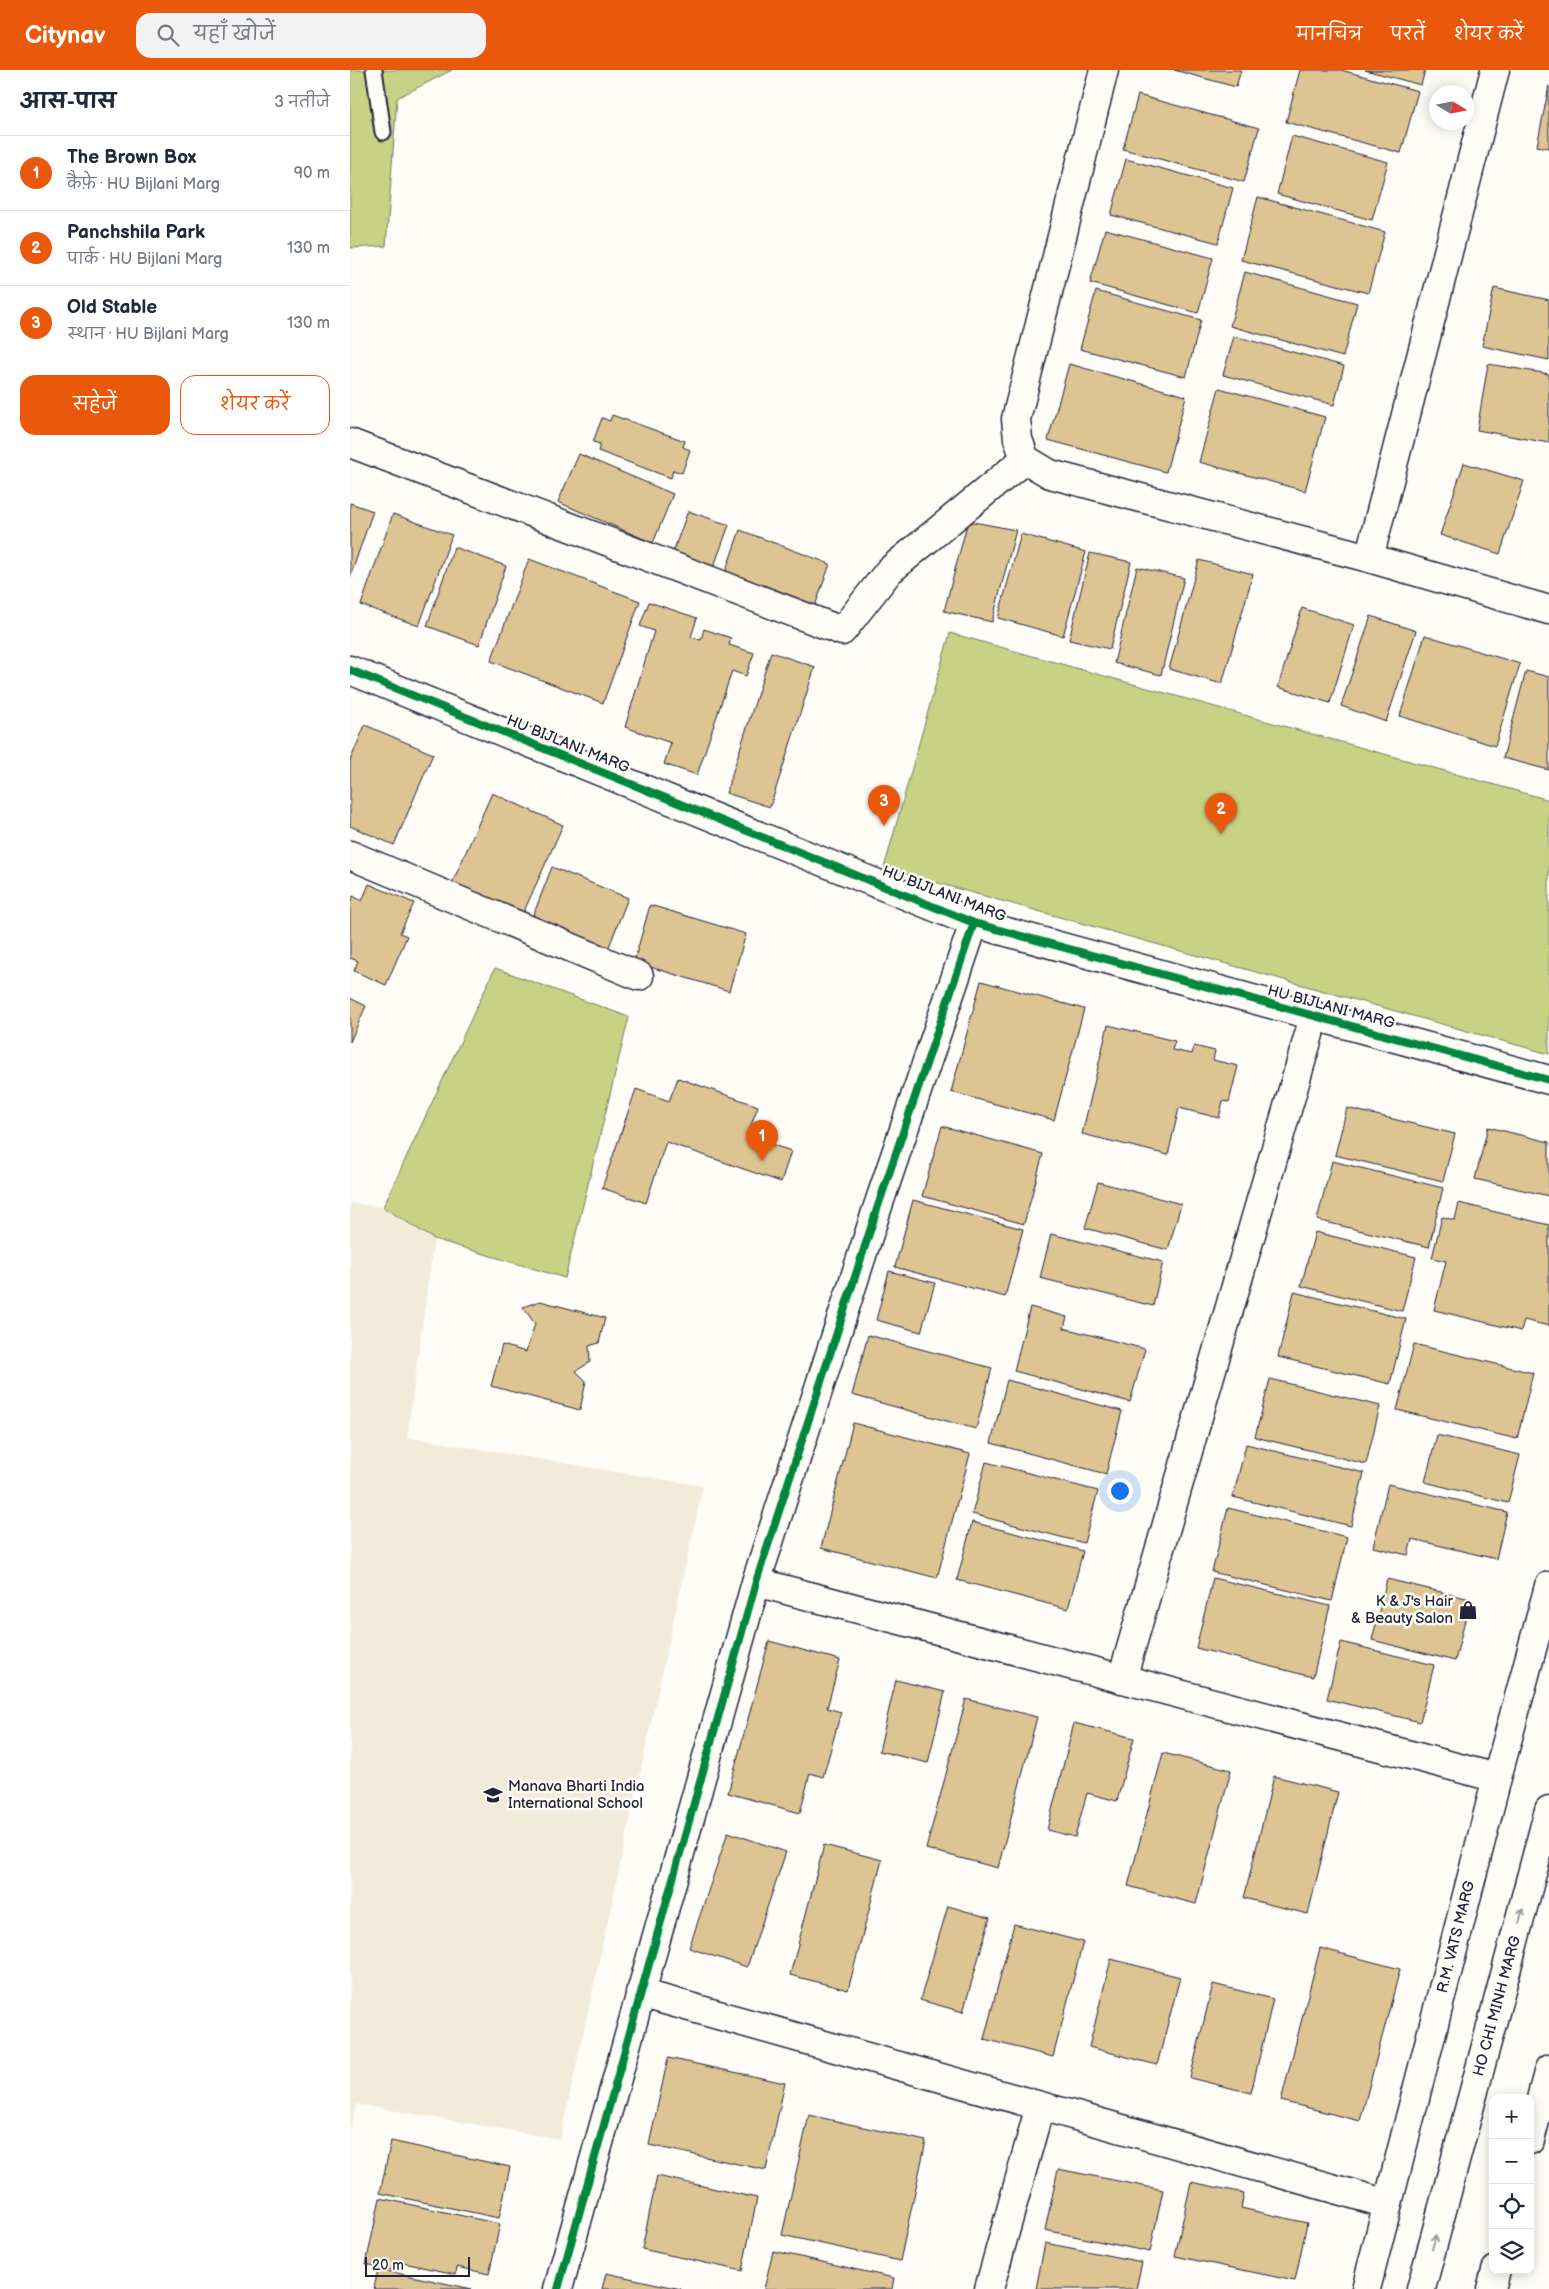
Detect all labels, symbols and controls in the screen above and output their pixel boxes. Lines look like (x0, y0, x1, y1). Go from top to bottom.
search box (136, 13, 486, 58)
text: Citynav (25, 21, 106, 50)
icon: search (154, 21, 182, 49)
text: यहाँ खोजें (194, 23, 275, 46)
text: मानचित्र (1296, 24, 1362, 45)
text: परतें (1390, 24, 1426, 45)
text: शेयर करें (1454, 24, 1524, 45)
north arrow (1429, 85, 1474, 130)
text: आस-पास (20, 89, 116, 114)
text: 3 नतीजे (274, 93, 330, 112)
text: The Brown Box (67, 146, 196, 169)
text: 1 (33, 164, 39, 183)
text: 90 m (294, 164, 330, 183)
text: कैफ़े · HU Bijlani Marg (67, 175, 220, 194)
text: Panchshila Park (67, 221, 205, 244)
text: 2 (31, 239, 41, 258)
text: 130 m (287, 239, 330, 258)
text: पार्क · HU Bijlani Marg (67, 250, 222, 269)
text: Old Stable (67, 296, 157, 319)
text: 3 (31, 314, 41, 333)
text: 130 m (287, 314, 330, 333)
text: स्थान · HU Bijlani Marg (67, 325, 229, 344)
button: सहेजें (20, 375, 170, 435)
button: शेयर करें (180, 375, 330, 435)
street label: HU BIJLANI MARG (504, 711, 632, 777)
pin: 3 (868, 785, 900, 826)
pin: 2 (1205, 793, 1237, 834)
street label: HU BIJLANI MARG (880, 862, 1008, 926)
street label: HU BIJLANI MARG (1265, 981, 1397, 1033)
pin: 1 (746, 1120, 778, 1161)
your location (1107, 1478, 1133, 1504)
place label: K & J's Hair & Beauty Salon (1351, 1592, 1454, 1628)
shop icon: K & J's Hair & Beauty Salon (1457, 1599, 1479, 1621)
place label: Manava Bharti India International School (508, 1777, 644, 1813)
school or university icon: Manava Bharti India International School (482, 1784, 504, 1806)
street label: R.M. VATS MARG (1433, 1879, 1479, 1995)
one-way arrow (1517, 1908, 1526, 1924)
street label: HO CHI MINH MARG (1469, 1934, 1525, 2078)
map controls (1489, 2094, 1534, 2274)
button: + (1489, 2094, 1534, 2139)
button: − (1489, 2139, 1534, 2184)
button: locate (1489, 2184, 1534, 2229)
button: layers (1489, 2229, 1534, 2274)
one-way arrow (1430, 2234, 1439, 2250)
scale bar (365, 2254, 470, 2277)
text: 20 m (372, 2257, 404, 2274)

